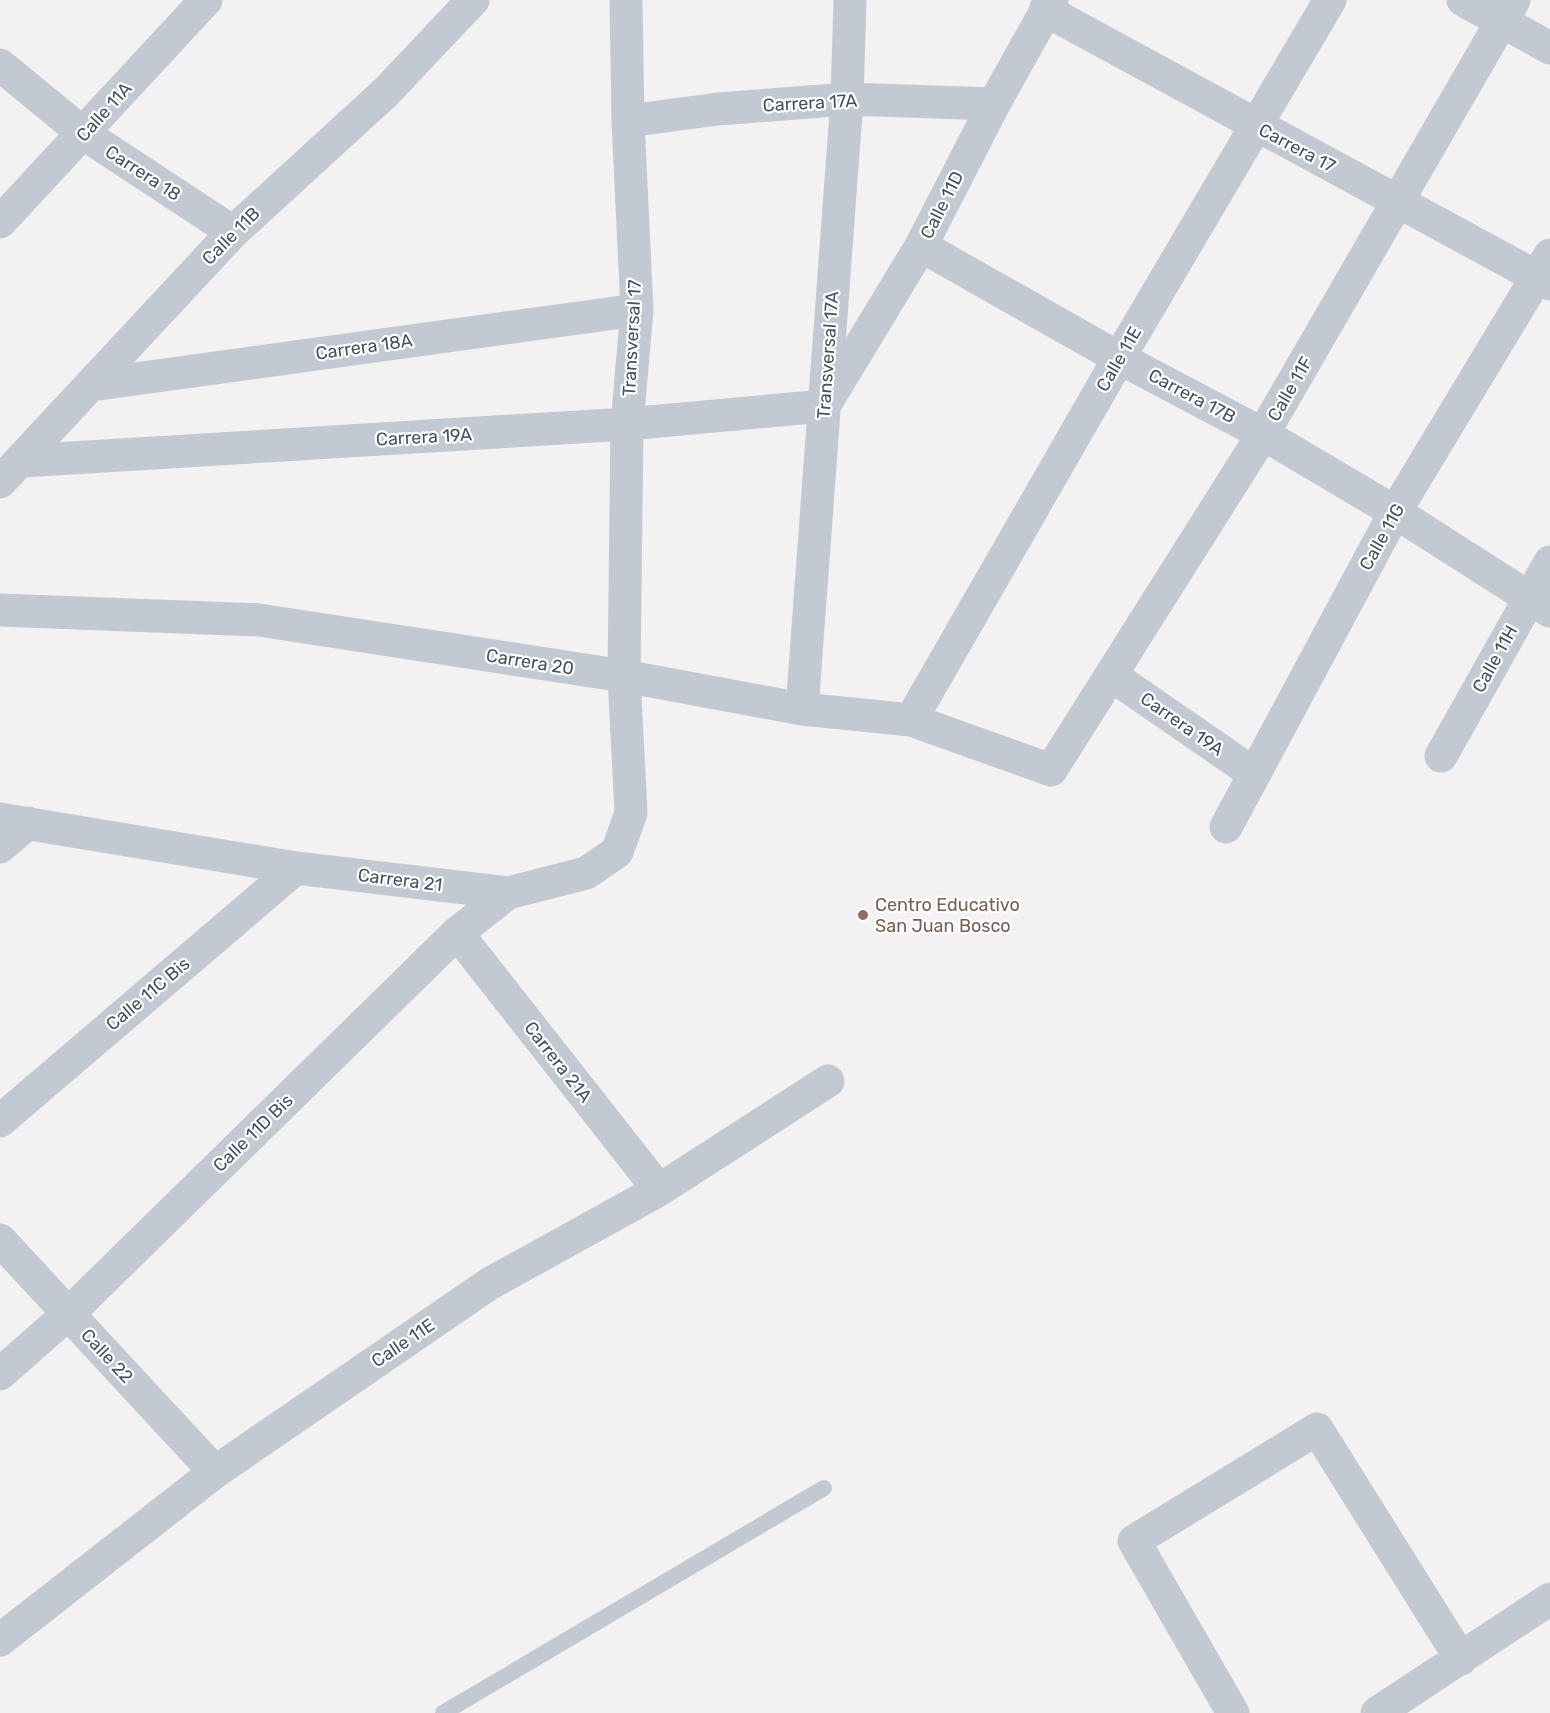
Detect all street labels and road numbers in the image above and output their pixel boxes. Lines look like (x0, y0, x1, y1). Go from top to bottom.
street label: Calle 11A (72, 78, 136, 146)
street label: Carrera 17A (762, 90, 858, 116)
street label: Carrera 17 (1255, 119, 1339, 177)
street label: Carrera 18 (101, 140, 185, 206)
street label: Calle 11D (916, 167, 968, 243)
street label: Calle 11B (198, 203, 264, 269)
street label: Transversal 17 (618, 279, 646, 397)
street label: Transversal 17A (813, 290, 843, 420)
street label: Calle 11E (1092, 323, 1146, 395)
street label: Carrera 18A (314, 329, 414, 365)
street label: Calle 11F (1263, 353, 1317, 425)
street label: Carrera 17B (1145, 364, 1239, 428)
street label: Carrera 19A (375, 423, 473, 451)
street label: Calle 11G (1355, 500, 1409, 574)
street label: Calle 11H (1468, 622, 1522, 696)
street label: Carrera 20 (485, 644, 575, 680)
street label: Carrera 19A (1136, 687, 1228, 761)
street label: Carrera 21 (357, 864, 443, 896)
street label: Calle 11C Bis (102, 953, 194, 1035)
street label: Carrera 21A (520, 1017, 596, 1107)
street label: Calle 11D Bis (208, 1089, 298, 1177)
street label: Calle 11E (367, 1314, 439, 1372)
street label: Calle 22 (76, 1324, 138, 1388)

